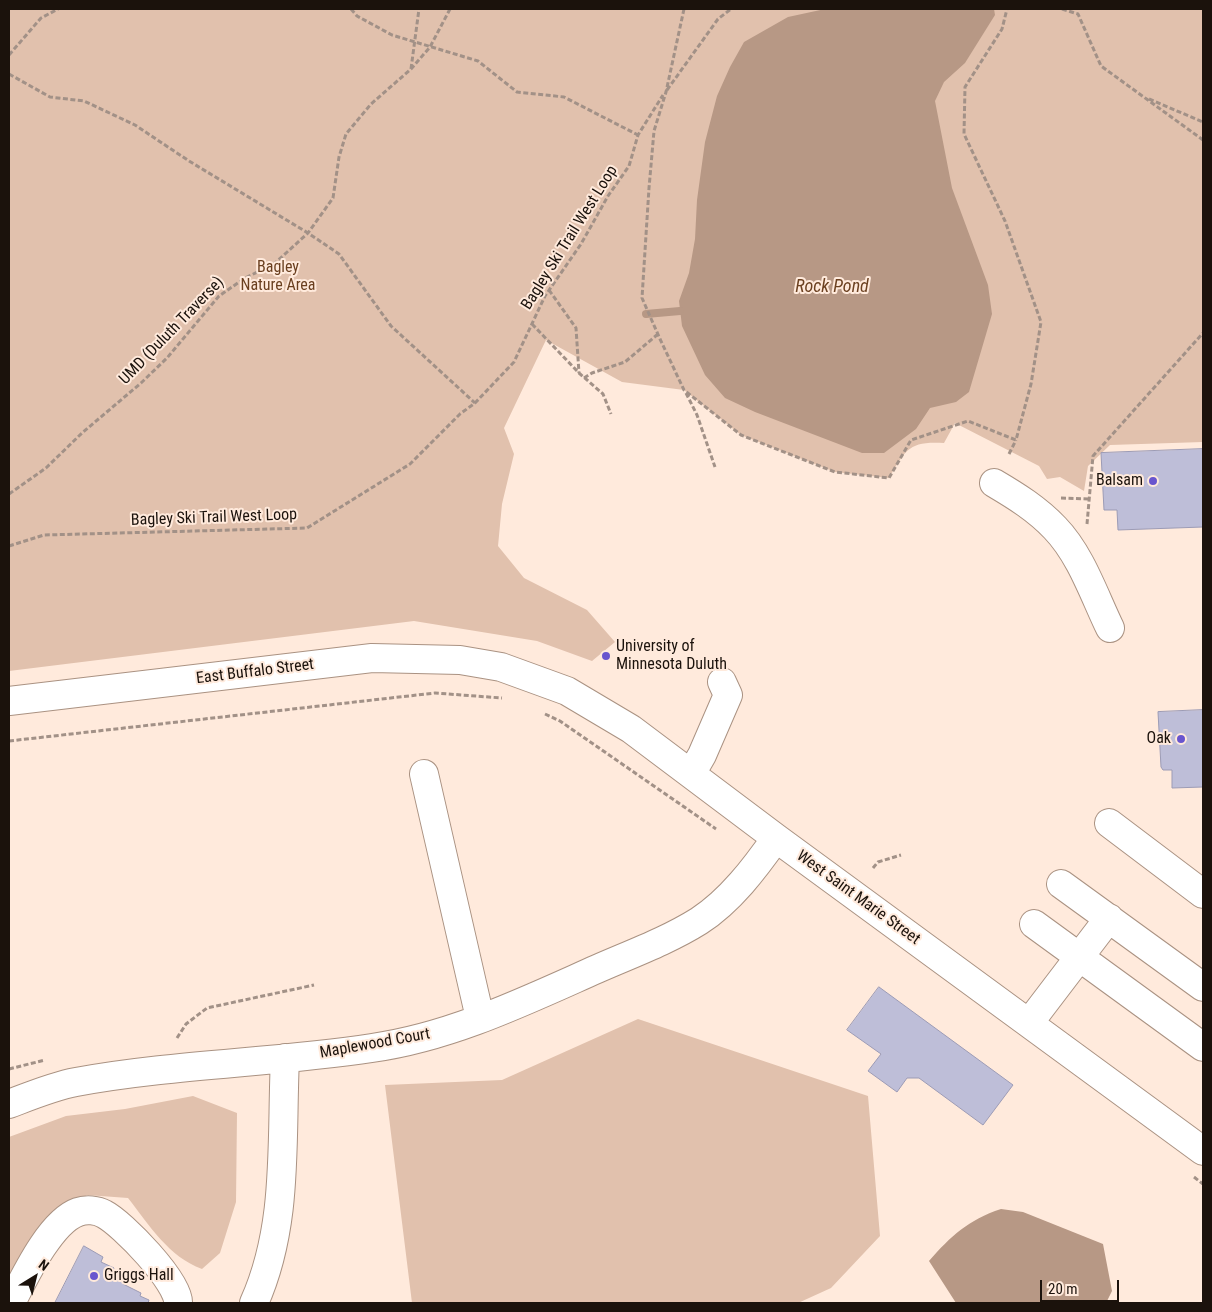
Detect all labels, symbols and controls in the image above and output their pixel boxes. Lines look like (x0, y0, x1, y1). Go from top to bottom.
street label: Bagley Ski Trail West Loop (518, 162, 622, 314)
park label: Bagley Nature Area (240, 258, 316, 296)
street label: UMD (Duluth Traverse) (116, 273, 228, 389)
water label: Rock Pond (795, 276, 869, 298)
place label: Balsam (1096, 471, 1143, 491)
marker: Balsam (1147, 475, 1159, 487)
street label: Bagley Ski Trail West Loop (131, 506, 297, 530)
place label: University of Minnesota Duluth (616, 637, 727, 675)
marker: University of Minnesota Duluth (600, 650, 612, 662)
street label: East Buffalo Street (195, 655, 315, 689)
place label: Oak (1147, 729, 1171, 749)
marker: Oak (1175, 733, 1187, 745)
street label: West Saint Marie Street (793, 847, 923, 949)
street label: Maplewood Court (318, 1025, 432, 1063)
north arrow (10, 1252, 60, 1302)
text: N (36, 1256, 52, 1274)
place label: Griggs Hall (104, 1266, 174, 1286)
marker: Griggs Hall (88, 1270, 100, 1282)
scale bar (1042, 1270, 1121, 1302)
text: 20 m (1048, 1280, 1078, 1298)

